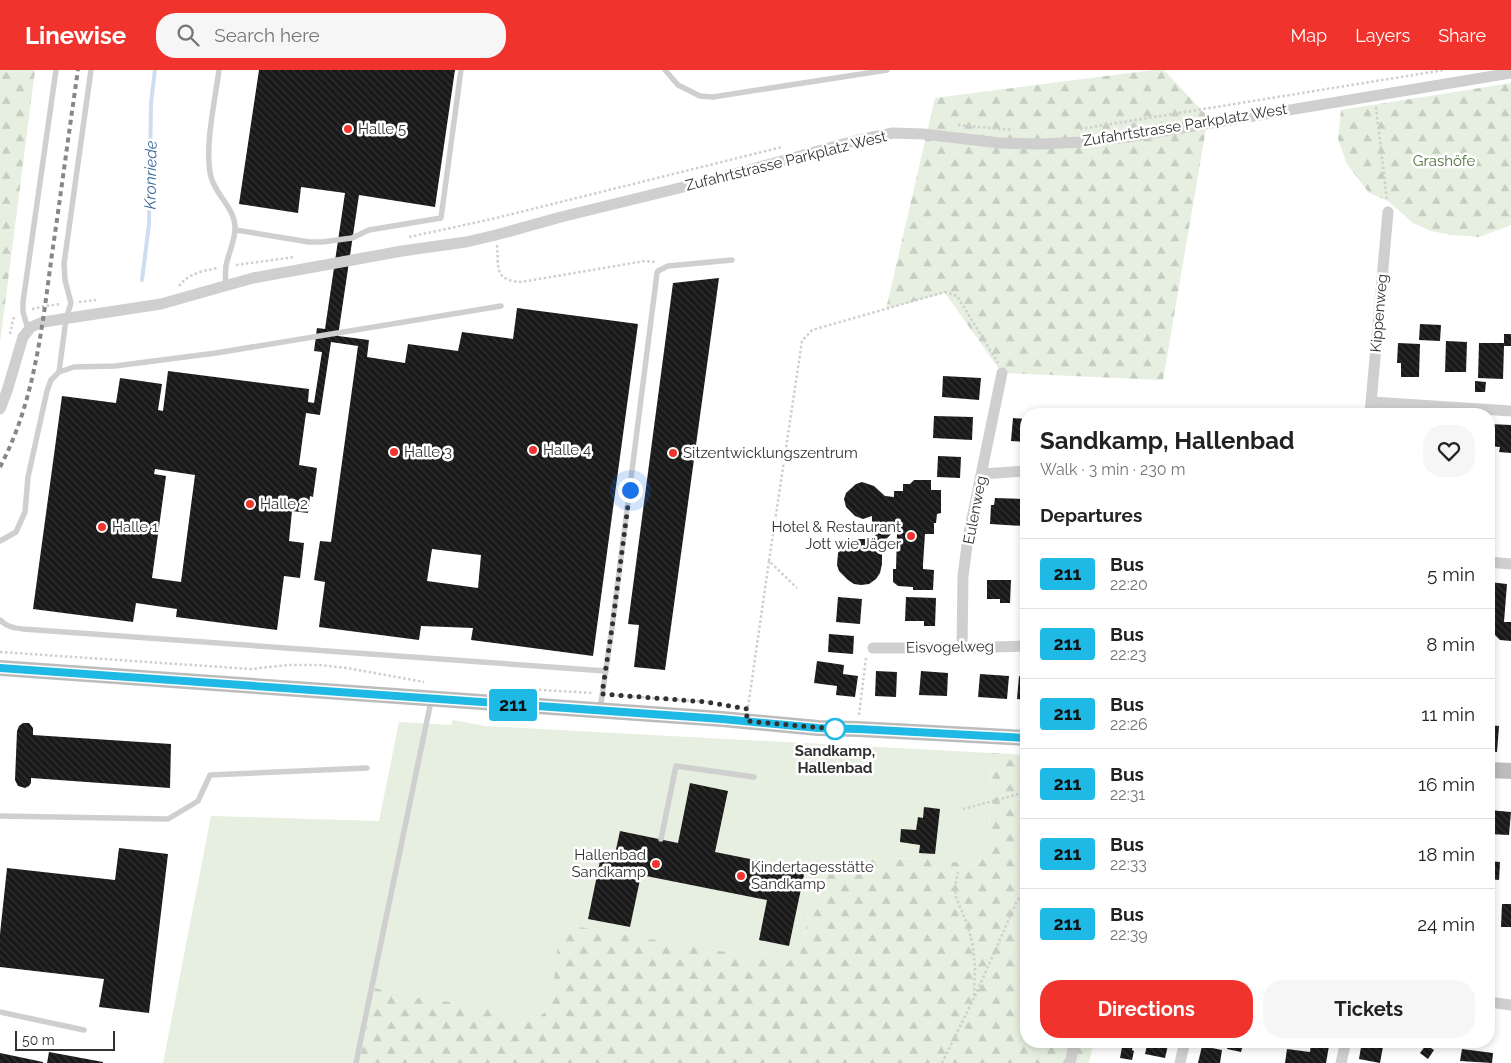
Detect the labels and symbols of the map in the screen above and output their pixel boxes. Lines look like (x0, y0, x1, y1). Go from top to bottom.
street label: Zufahrtstrasse Parkplatz West (1082, 100, 1288, 150)
place label: Halle 5 (358, 120, 406, 138)
marker: Halle 5 (342, 123, 354, 135)
street label: Zufahrtstrasse Parkplatz West (684, 127, 888, 195)
water label: Kronriede (140, 140, 161, 210)
park label: Grashöfe (1413, 152, 1475, 170)
street label: Kippenweg (1367, 273, 1391, 353)
place label: Halle 4 (543, 441, 591, 459)
place label: Halle 3 (404, 443, 452, 461)
marker: Halle 4 (527, 444, 539, 456)
place label: Sitzentwicklungszentrum (683, 444, 858, 462)
marker: Halle 3 (388, 446, 400, 458)
marker: Sitzentwicklungszentrum (667, 447, 679, 459)
street label: Eulenweg (960, 474, 990, 546)
your location (618, 478, 643, 503)
place label: Halle 2 (260, 495, 308, 513)
marker: Halle 2 (244, 498, 256, 510)
place label: Halle 1 (112, 518, 159, 536)
place label: Hotel & Restaurant Jott wie Jäger (771, 518, 902, 553)
marker: Halle 1 (96, 521, 108, 533)
marker: Hotel & Restaurant Jott wie Jäger (905, 530, 917, 542)
street label: Eisvogelweg (906, 637, 994, 657)
line badge: 211 (484, 689, 542, 721)
marker: Sandkamp, Hallenbad (824, 718, 846, 740)
place label: Sandkamp, Hallenbad (795, 742, 875, 777)
place label: Hallenbad Sandkamp (572, 846, 646, 881)
marker: Hallenbad Sandkamp (650, 858, 662, 870)
place label: Kindertagesstätte Sandkamp (751, 858, 874, 893)
marker: Kindertagesstätte Sandkamp (735, 870, 747, 882)
scale bar (15, 1028, 115, 1051)

